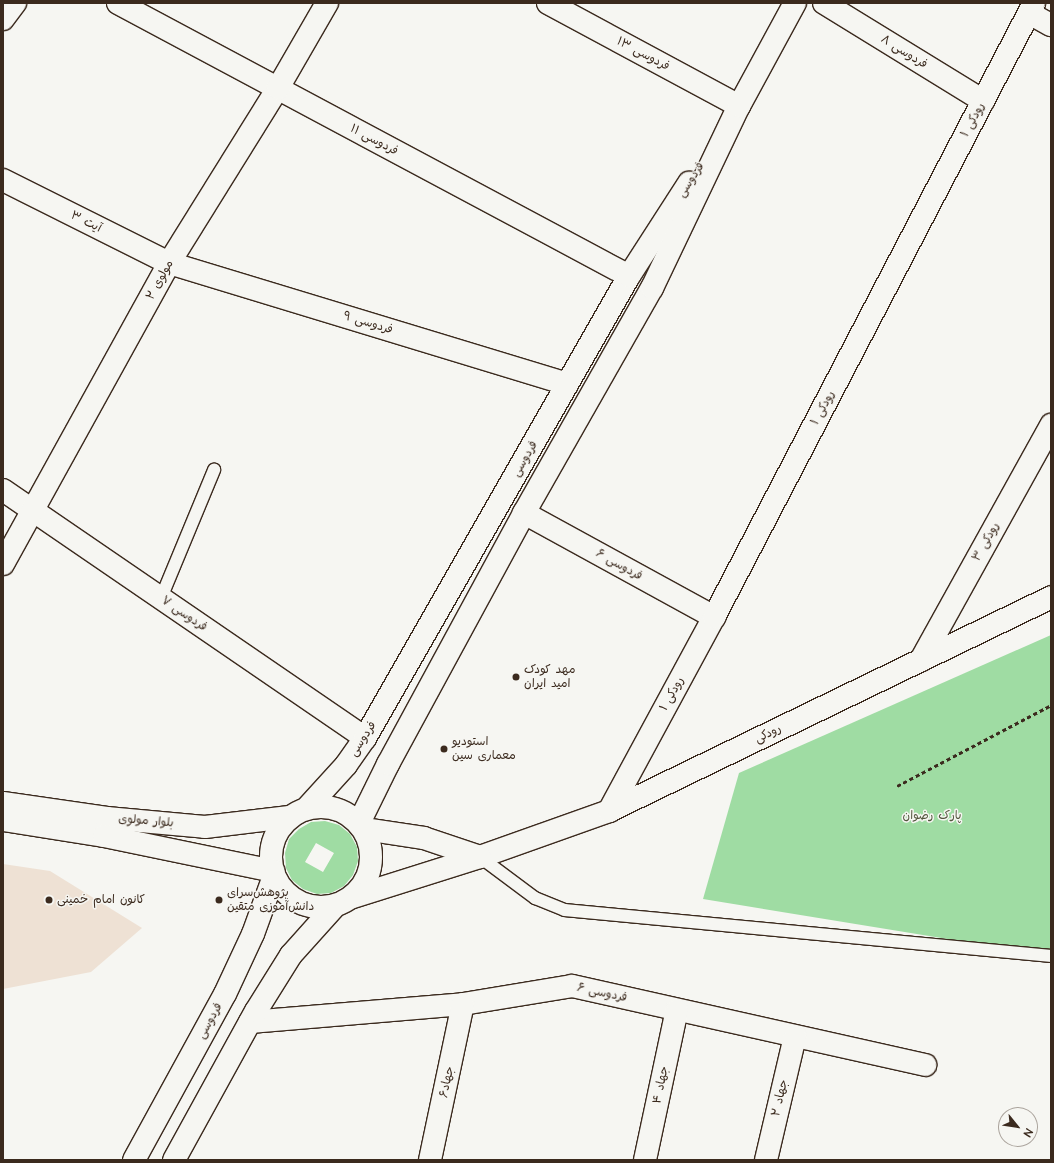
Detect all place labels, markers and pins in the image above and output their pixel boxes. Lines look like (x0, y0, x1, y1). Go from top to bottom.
place label: مهد کودک امید ایران (524, 663, 576, 691)
marker: مهد کودک امید ایران (511, 672, 521, 682)
place label: استودیو معماری سین (452, 735, 516, 763)
marker: استودیو معماری سین (439, 744, 449, 754)
place label: پژوهش‌سرای دانش‌آموزی متقین (227, 886, 314, 914)
place label: کانون امام خمینی (57, 893, 145, 907)
marker: کانون امام خمینی (44, 895, 54, 905)
marker: پژوهش‌سرای دانش‌آموزی متقین (214, 895, 224, 905)

